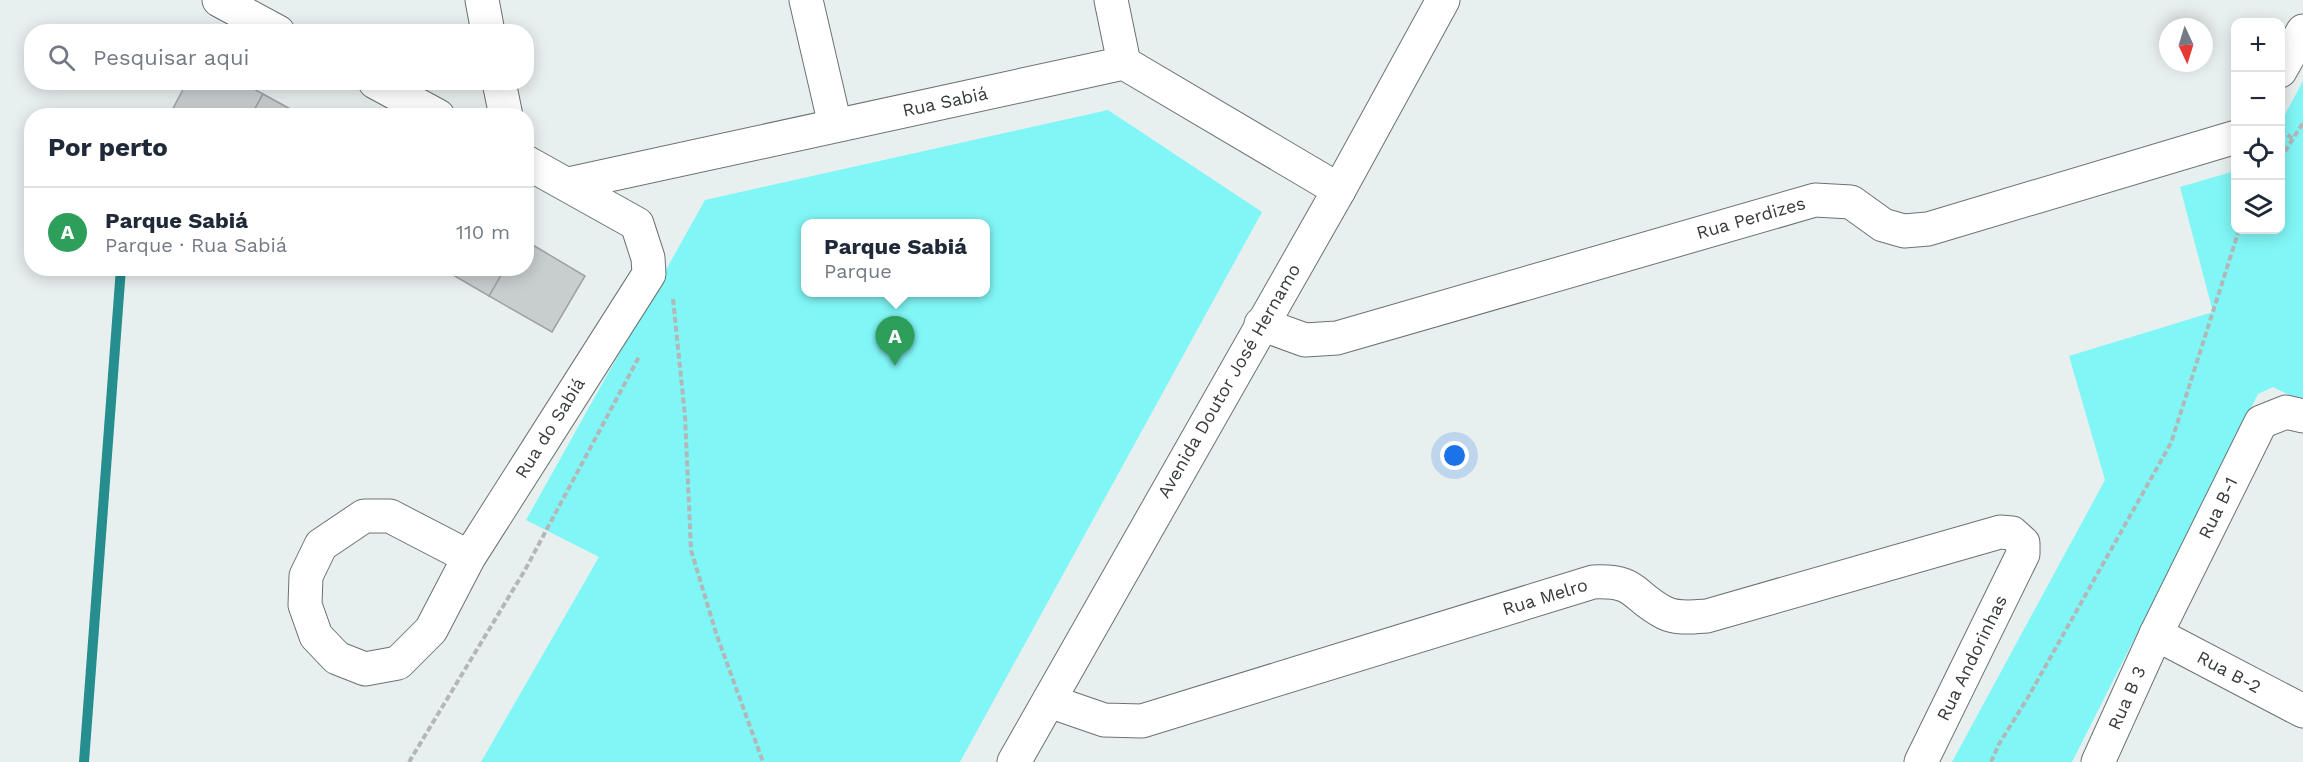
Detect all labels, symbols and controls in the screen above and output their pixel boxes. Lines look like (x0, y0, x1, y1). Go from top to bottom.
north arrow (2159, 18, 2213, 72)
map controls (2231, 18, 2285, 234)
button: + (2231, 18, 2285, 72)
search box (24, 24, 534, 90)
icon: search (45, 41, 78, 74)
text: Pesquisar aqui (93, 45, 249, 70)
button: − (2231, 72, 2285, 126)
street label: Rua Sabiá (900, 82, 989, 121)
button: locate (2231, 126, 2285, 180)
text: Por perto (48, 132, 168, 162)
button: layers (2231, 180, 2285, 234)
street label: Rua Perdizes (1694, 192, 1808, 243)
text: Parque Sabiá (105, 208, 248, 233)
popup (801, 219, 990, 297)
text: A (61, 220, 74, 244)
text: 110 m (456, 220, 510, 244)
text: Parque · Rua Sabiá (105, 233, 287, 257)
text: Parque Sabiá (824, 234, 967, 259)
text: Parque (824, 259, 892, 283)
street label: Avenida Doutor José Hernamo (1153, 260, 1304, 502)
pin: A (876, 316, 914, 366)
street label: Rua do Sabiá (510, 373, 589, 482)
your location (1440, 441, 1469, 470)
street label: Rua B-1 (2194, 474, 2241, 542)
street label: Rua Melro (1500, 574, 1590, 619)
street label: Rua Andorinhas (1932, 591, 2011, 724)
street label: Rua B-2 (2194, 646, 2265, 697)
street label: Rua B 3 (2103, 663, 2150, 733)

